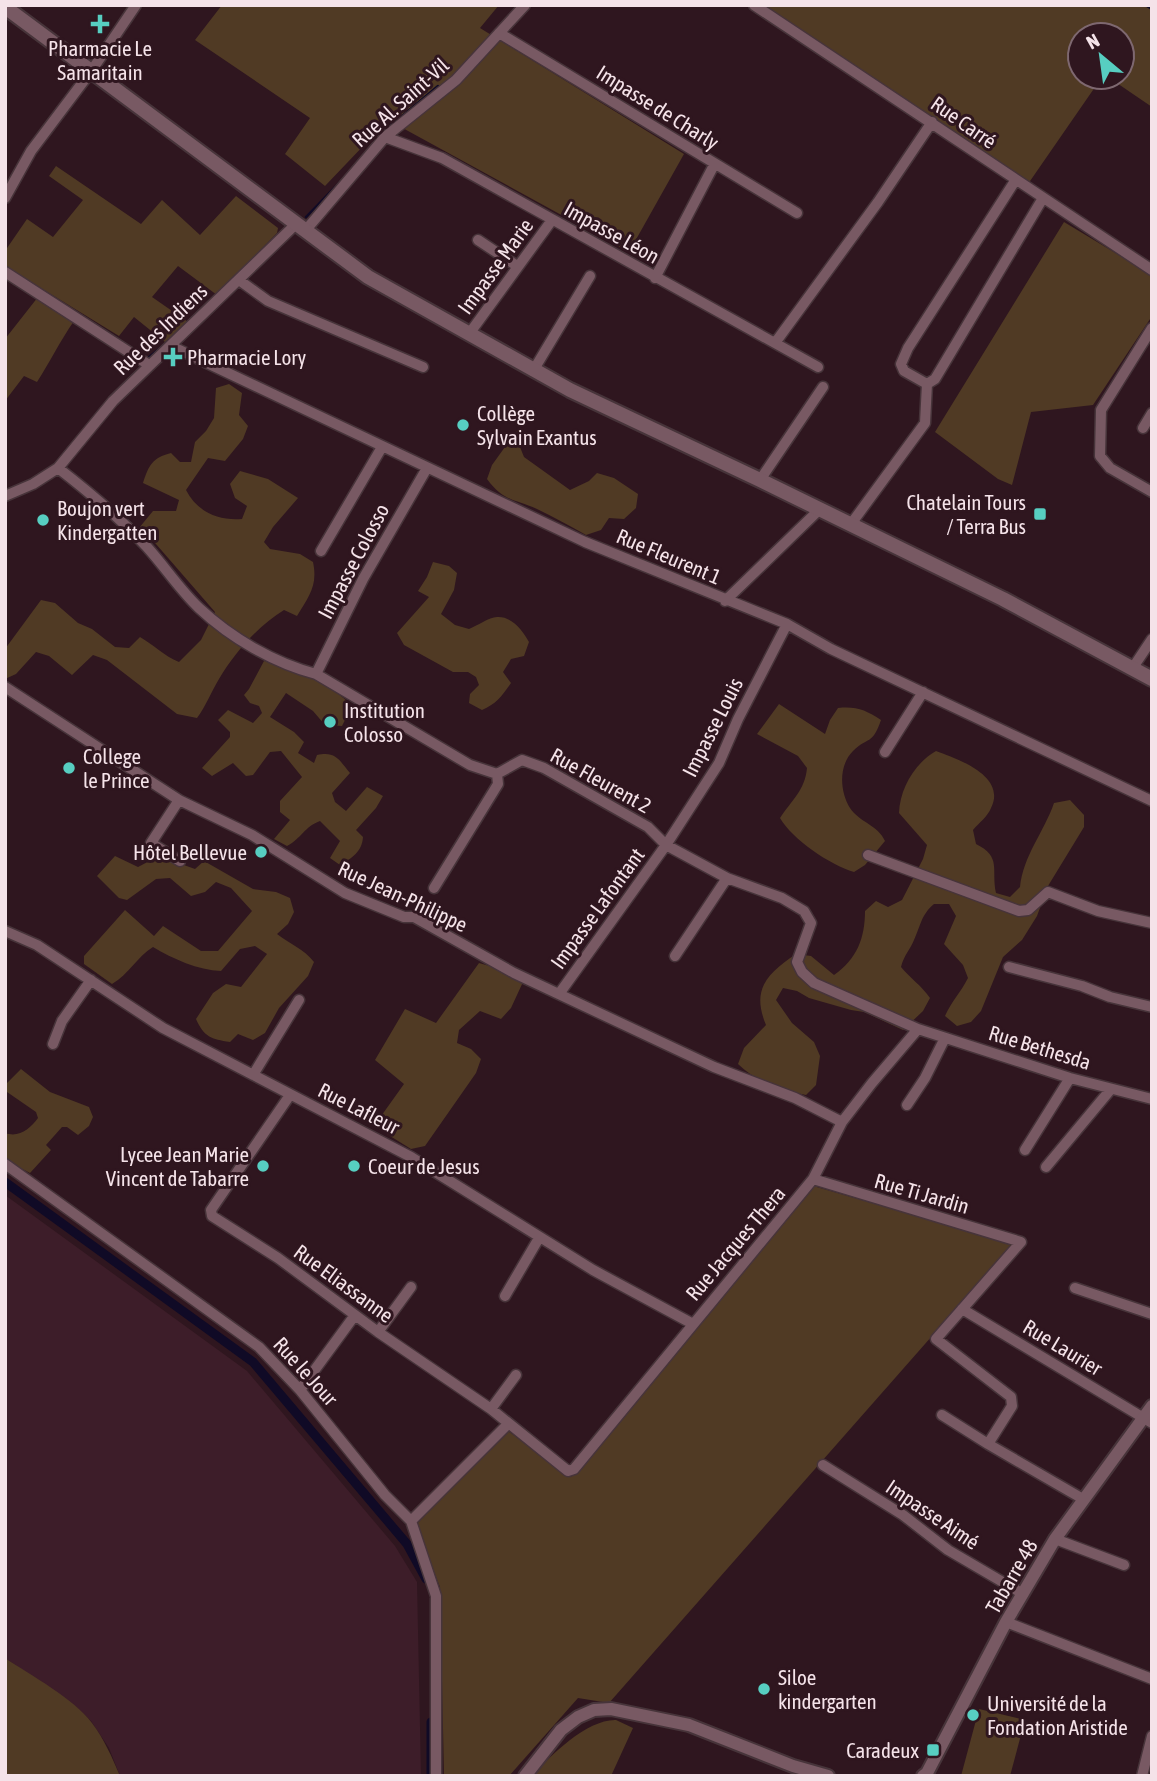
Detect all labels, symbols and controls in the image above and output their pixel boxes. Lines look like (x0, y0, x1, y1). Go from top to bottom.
marker: Pharmacie Le Samaritain (92, 16, 108, 32)
north arrow (1066, 21, 1136, 91)
text: N (1083, 29, 1103, 53)
place label: Pharmacie Le Samaritain (48, 36, 152, 84)
street label: Rue Al. Saint-Vil (347, 52, 453, 151)
street label: Impasse de Charly (593, 60, 724, 154)
street label: Rue Carré (927, 91, 1001, 153)
street label: Impasse Léon (560, 196, 664, 268)
street label: Impasse Marie (452, 214, 538, 318)
street label: Rue des Indiens (108, 279, 212, 379)
place label: Pharmacie Lory (187, 345, 307, 369)
marker: Pharmacie Lory (165, 349, 181, 365)
place label: Collège Sylvain Exantus (477, 401, 597, 449)
marker: Collège Sylvain Exantus (455, 417, 471, 433)
place label: Chatelain Tours / Terra Bus (906, 490, 1026, 538)
place label: Boujon vert Kindergatten (57, 496, 157, 544)
street label: Impasse Colosso (313, 499, 393, 623)
marker: Chatelain Tours / Terra Bus (1032, 506, 1048, 522)
marker: Boujon vert Kindergatten (35, 512, 51, 528)
street label: Rue Fleurent 1 (613, 523, 725, 589)
street label: Impasse Louis (677, 674, 747, 780)
place label: Institution Colosso (344, 698, 425, 746)
marker: Institution Colosso (322, 714, 338, 730)
street label: Rue Fleurent 2 (547, 743, 655, 817)
place label: College le Prince (83, 744, 150, 792)
marker: College le Prince (61, 760, 77, 776)
place label: Hôtel Bellevue (133, 840, 247, 864)
street label: Impasse Lafontant (545, 843, 649, 973)
marker: Hôtel Bellevue (253, 844, 269, 860)
street label: Rue Jean-Philippe (335, 856, 471, 936)
street label: Rue Bethesda (986, 1020, 1094, 1074)
street label: Rue Lafleur (314, 1077, 404, 1139)
place label: Lycee Jean Marie Vincent de Tabarre (106, 1142, 249, 1190)
place label: Coeur de Jesus (368, 1154, 480, 1178)
marker: Lycee Jean Marie Vincent de Tabarre (255, 1158, 271, 1174)
marker: Coeur de Jesus (346, 1158, 362, 1174)
street label: Rue Ti Jardin (872, 1168, 972, 1218)
street label: Rue Jacques Thera (680, 1181, 790, 1305)
street label: Rue Eliassanne (290, 1239, 398, 1327)
street label: Rue Laurier (1019, 1314, 1108, 1380)
street label: Rue le Jour (269, 1332, 343, 1411)
street label: Impasse Aimé (882, 1474, 984, 1554)
street label: Tabarre 48 (980, 1534, 1042, 1617)
place label: Siloe kindergarten (778, 1665, 877, 1713)
marker: Siloe kindergarten (756, 1681, 772, 1697)
place label: Université de la Fondation Aristide (987, 1691, 1128, 1739)
marker: Université de la Fondation Aristide (965, 1707, 981, 1723)
place label: Caradeux (846, 1738, 920, 1762)
marker: Caradeux (925, 1742, 941, 1758)

